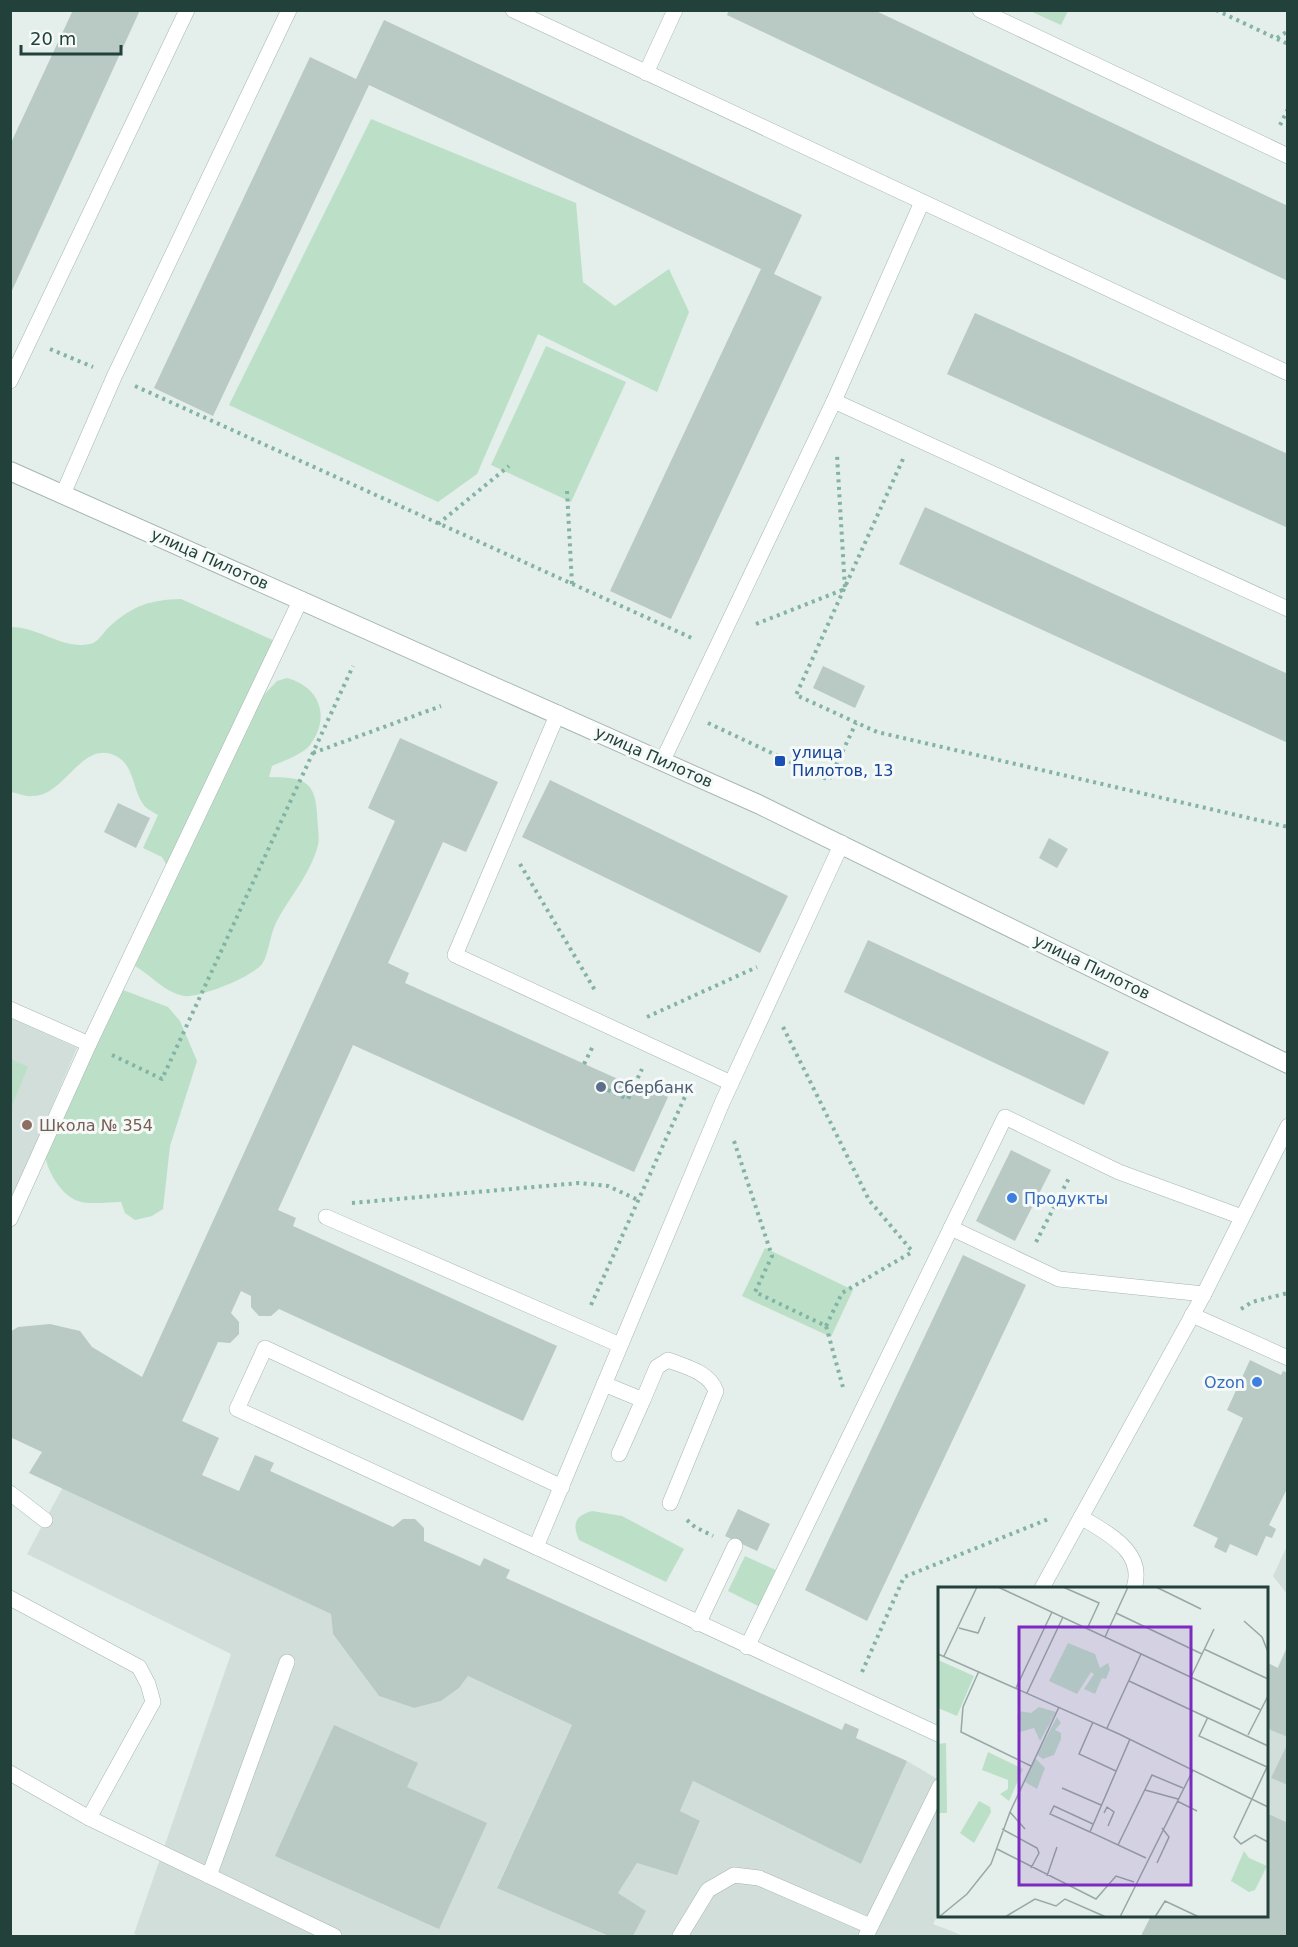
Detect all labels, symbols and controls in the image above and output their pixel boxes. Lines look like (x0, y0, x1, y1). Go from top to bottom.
scale bar (21, 18, 122, 56)
text: 20 m (30, 28, 76, 49)
street label: улица Пилотов (148, 525, 272, 593)
street label: улица Пилотов (592, 723, 716, 791)
place label: улица Пилотов, 13 (792, 743, 894, 780)
marker: улица Пилотов, 13 (773, 754, 787, 768)
street label: улица Пилотов (1031, 931, 1153, 1003)
place label: Сбербанк (613, 1078, 694, 1097)
marker: Сбербанк (594, 1080, 608, 1094)
place label: Школа № 354 (39, 1116, 153, 1135)
marker: Школа № 354 (20, 1118, 34, 1132)
place label: Продукты (1024, 1189, 1108, 1208)
marker: Продукты (1005, 1191, 1019, 1205)
place label: Ozon (1204, 1373, 1245, 1392)
marker: Ozon (1250, 1375, 1264, 1389)
inset map (938, 1587, 1268, 1917)

